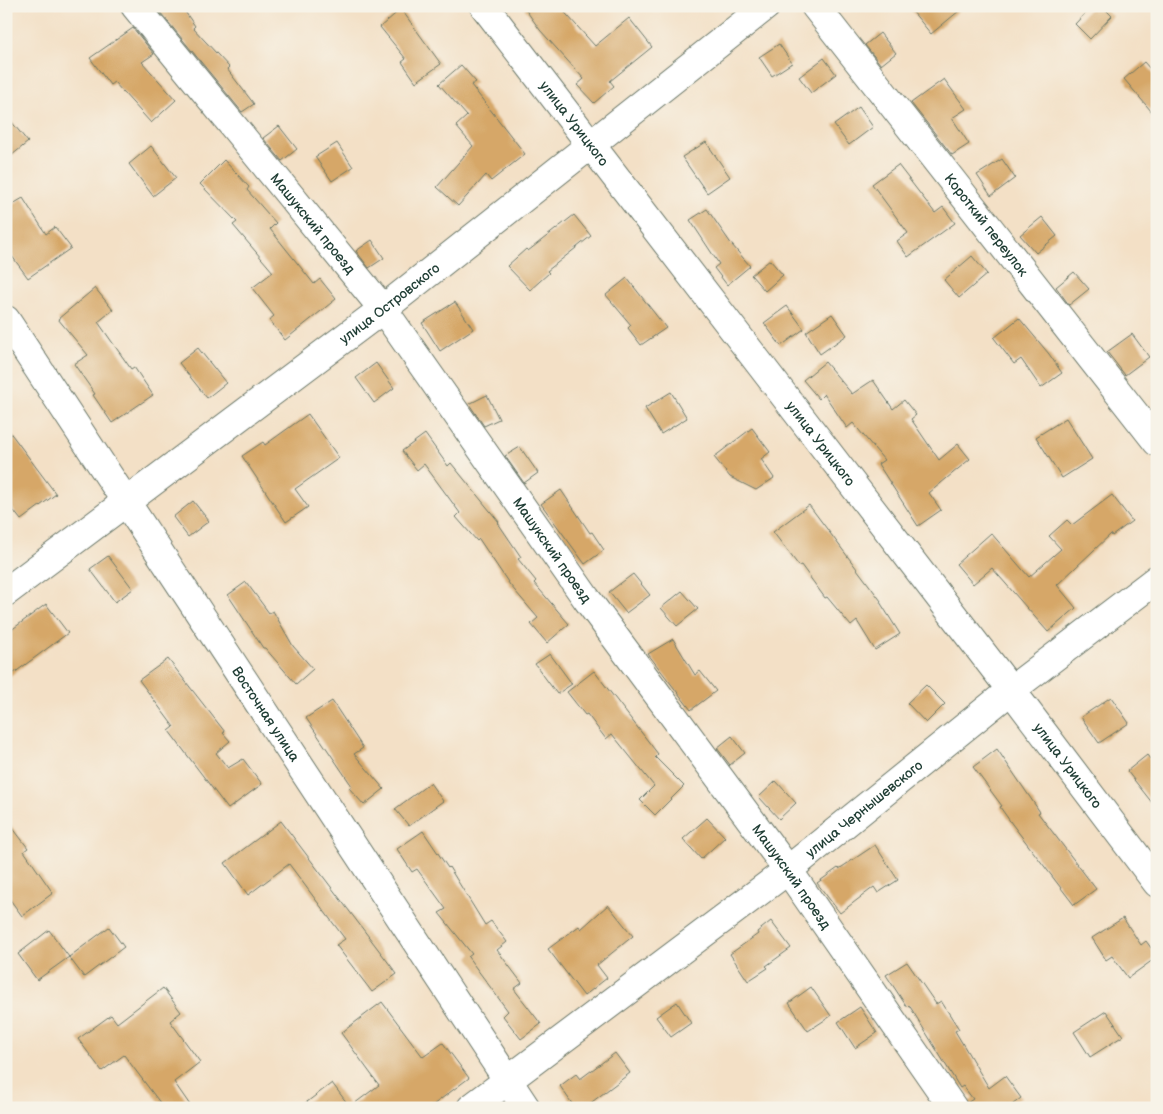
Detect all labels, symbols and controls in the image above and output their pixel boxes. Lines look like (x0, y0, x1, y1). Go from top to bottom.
street label: улица Урицкого (536, 78, 612, 169)
street label: Машукский проезд (266, 170, 359, 278)
street label: Короткий переулок (941, 170, 1032, 280)
street label: улица Островского (336, 259, 443, 348)
street label: улица Урицкого (782, 398, 859, 489)
street label: Машукский проезд (509, 494, 595, 607)
street label: Восточная улица (228, 663, 303, 766)
street label: улица Урицкого (1030, 720, 1105, 812)
street label: улица Чернышевского (802, 757, 926, 861)
street label: Машукский проезд (748, 821, 835, 933)

